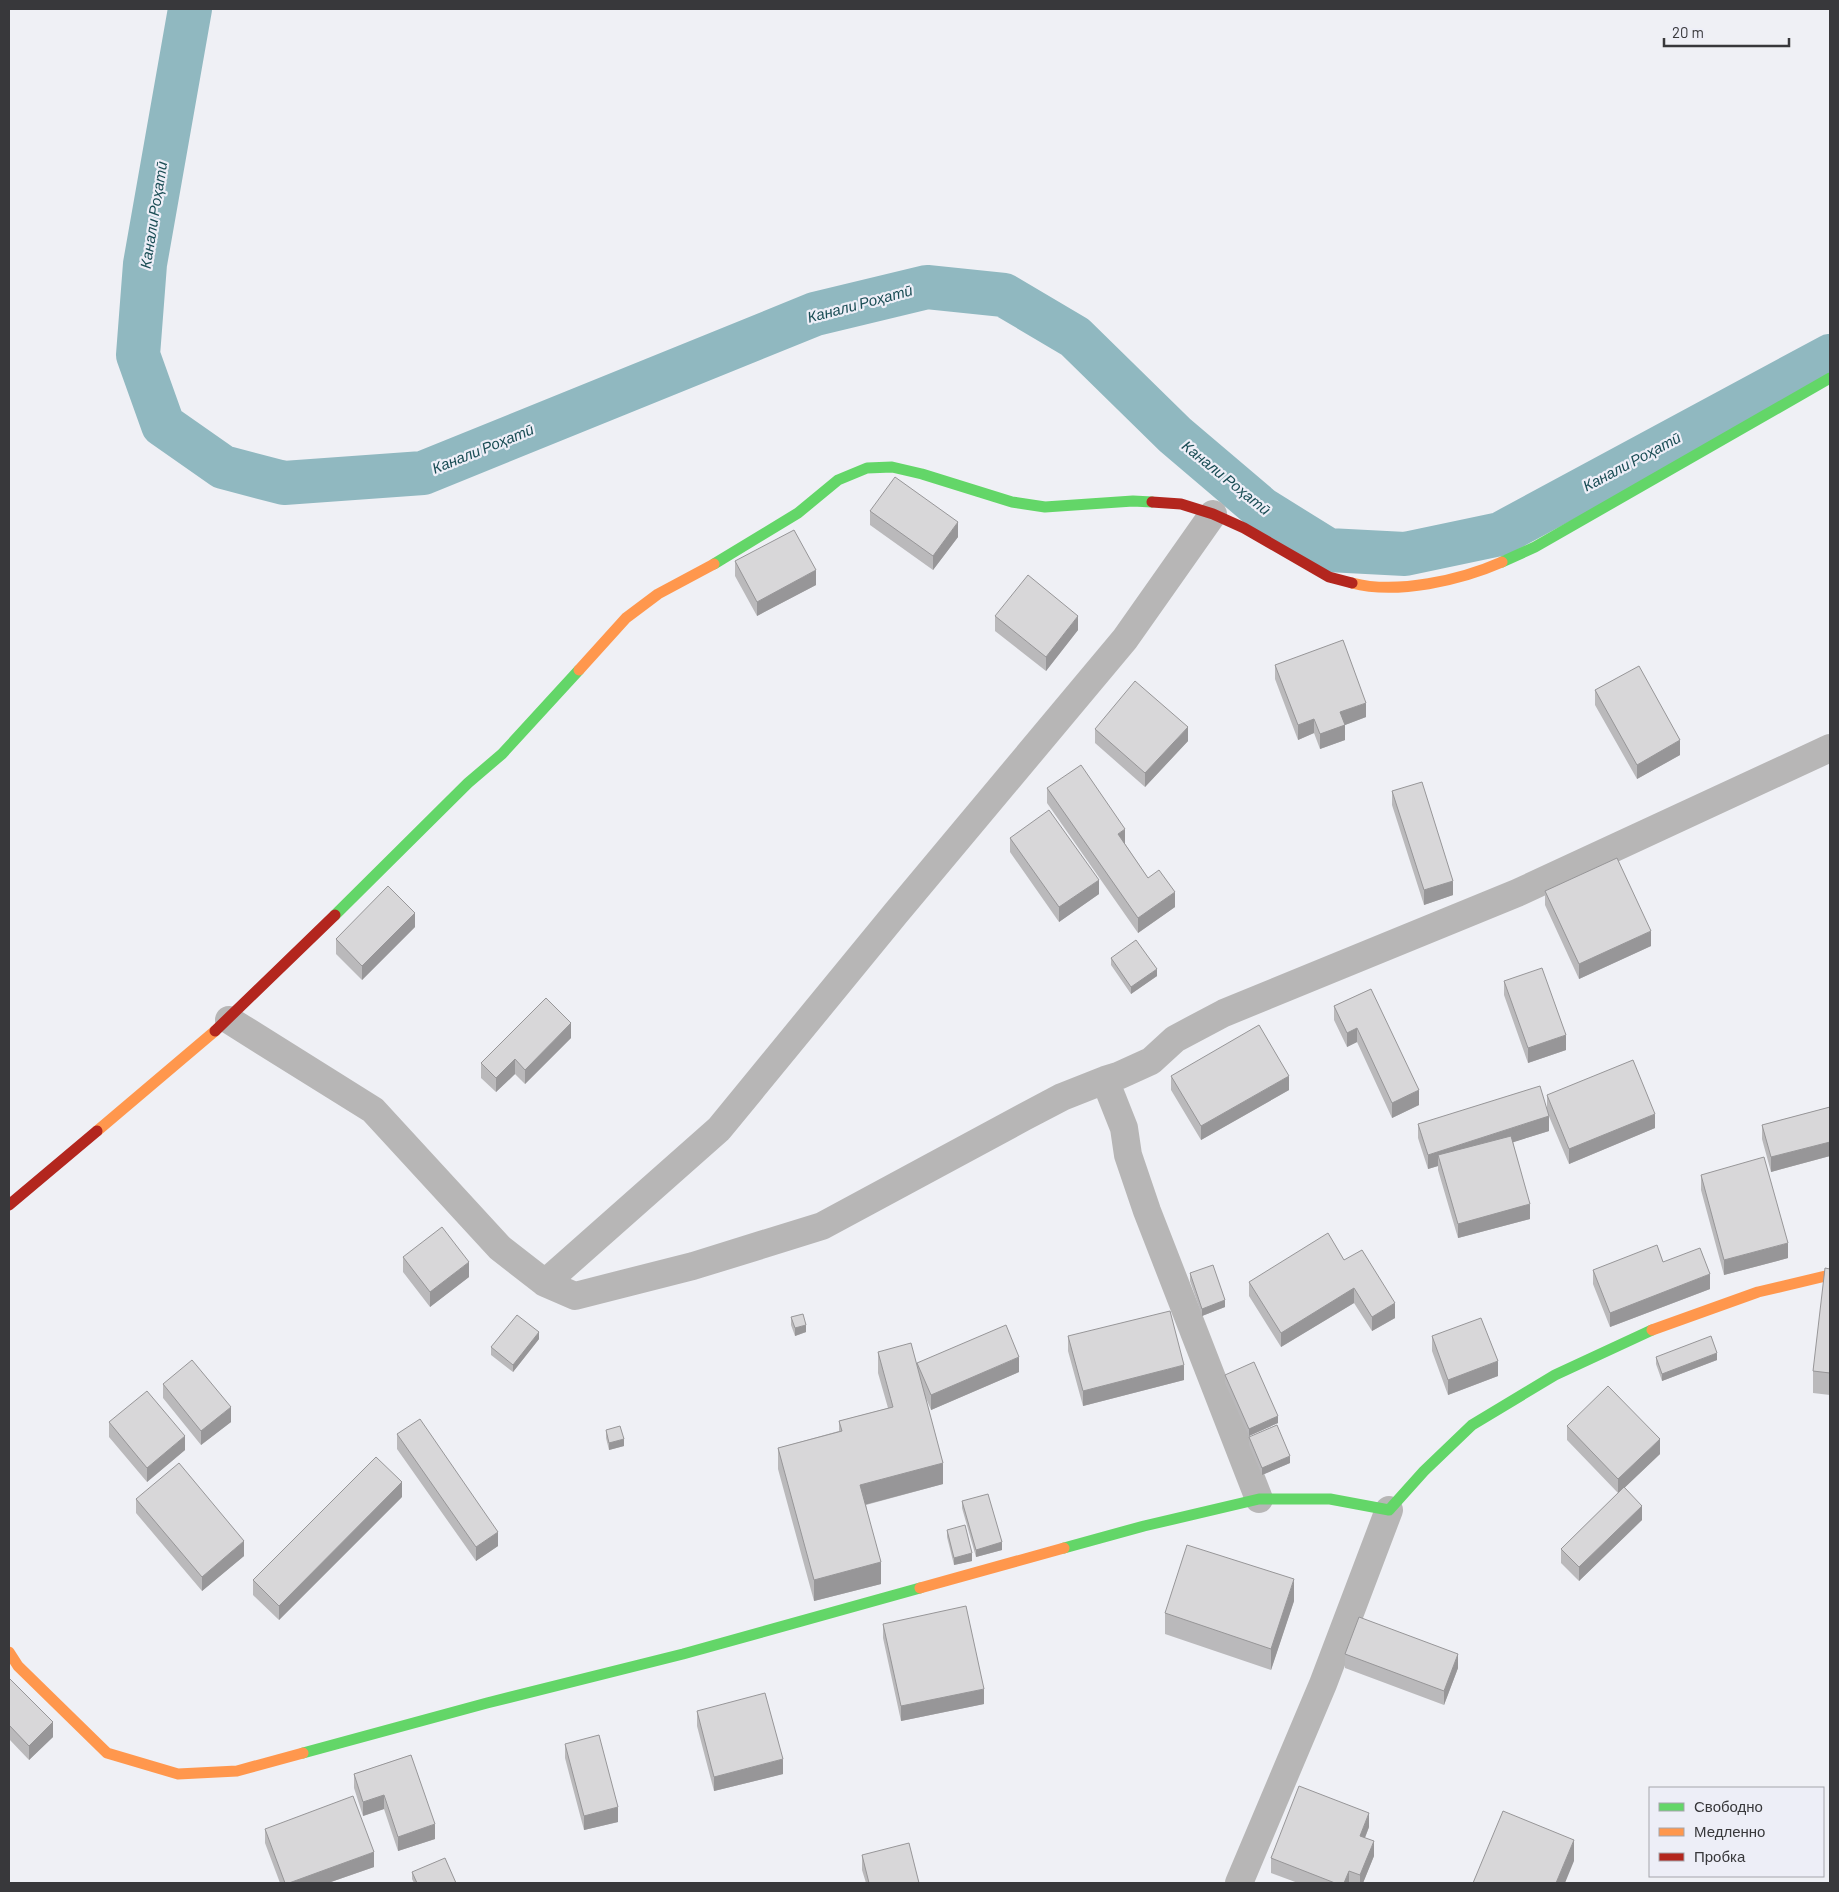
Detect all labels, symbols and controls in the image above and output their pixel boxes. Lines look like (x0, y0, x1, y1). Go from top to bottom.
scale bar (1664, 15, 1789, 47)
text: 20 m (1672, 23, 1704, 41)
water label: Канали Роҳатӣ (136, 159, 170, 270)
water label: Канали Роҳатӣ (805, 280, 915, 326)
water label: Канали Роҳатӣ (429, 419, 537, 477)
water label: Канали Роҳатӣ (1580, 427, 1684, 494)
water label: Канали Роҳатӣ (1179, 436, 1275, 519)
legend (1649, 1787, 1824, 1877)
text: Свободно (1694, 1797, 1763, 1815)
text: Медленно (1694, 1822, 1765, 1840)
text: Пробка (1694, 1847, 1746, 1865)

